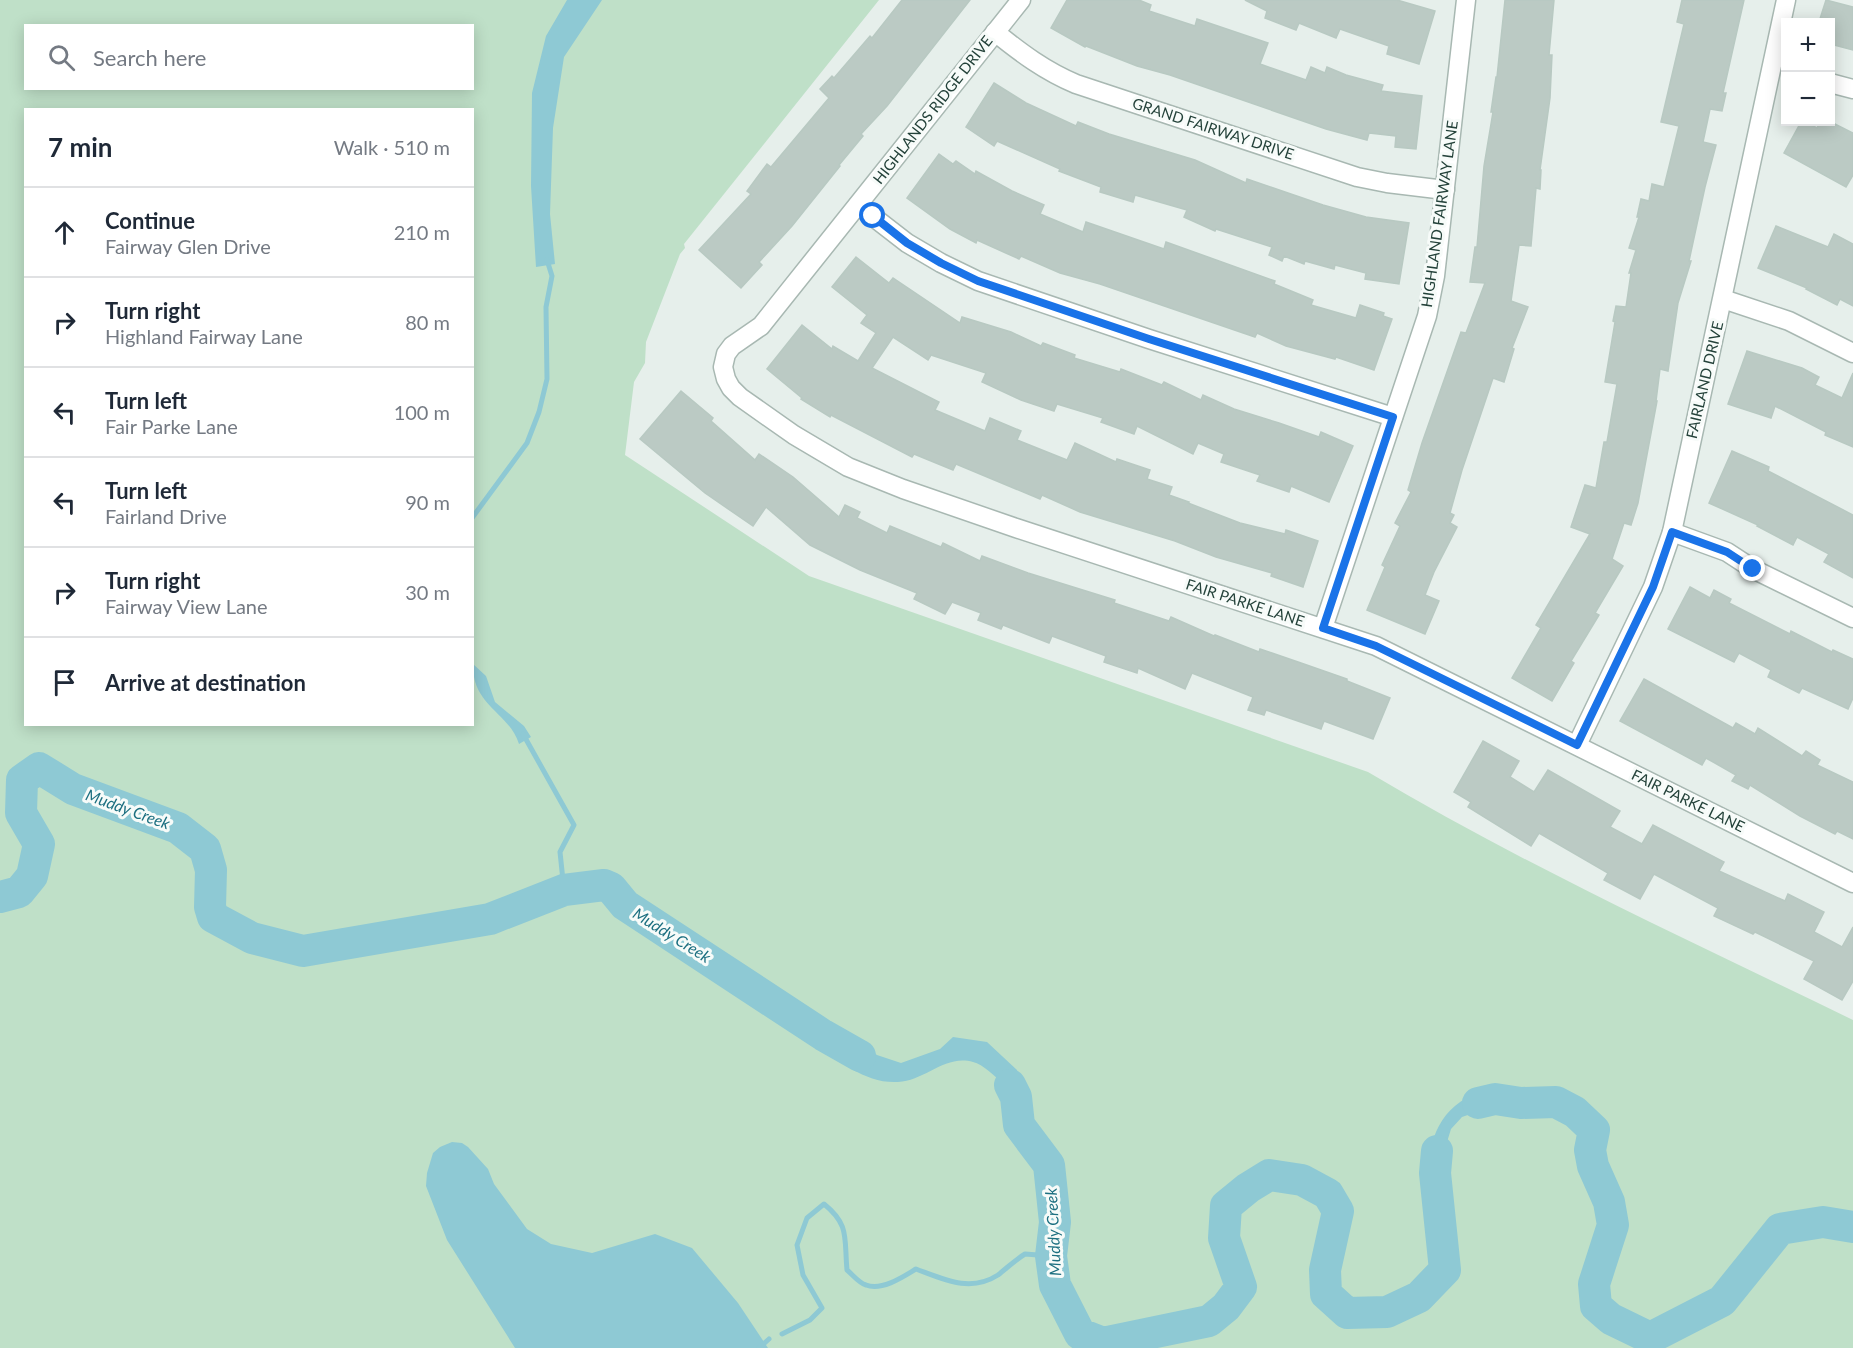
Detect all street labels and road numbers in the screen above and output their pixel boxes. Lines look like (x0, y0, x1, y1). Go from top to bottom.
street label: HIGHLANDS RIDGE DRIVE (869, 32, 996, 187)
street label: GRAND FAIRWAY DRIVE (1130, 93, 1296, 163)
street label: HIGHLAND FAIRWAY LANE (1417, 119, 1461, 308)
street label: FAIRLAND DRIVE (1682, 319, 1726, 440)
street label: FAIR PARKE LANE (1184, 574, 1307, 630)
street label: FAIR PARKE LANE (1629, 765, 1748, 835)

